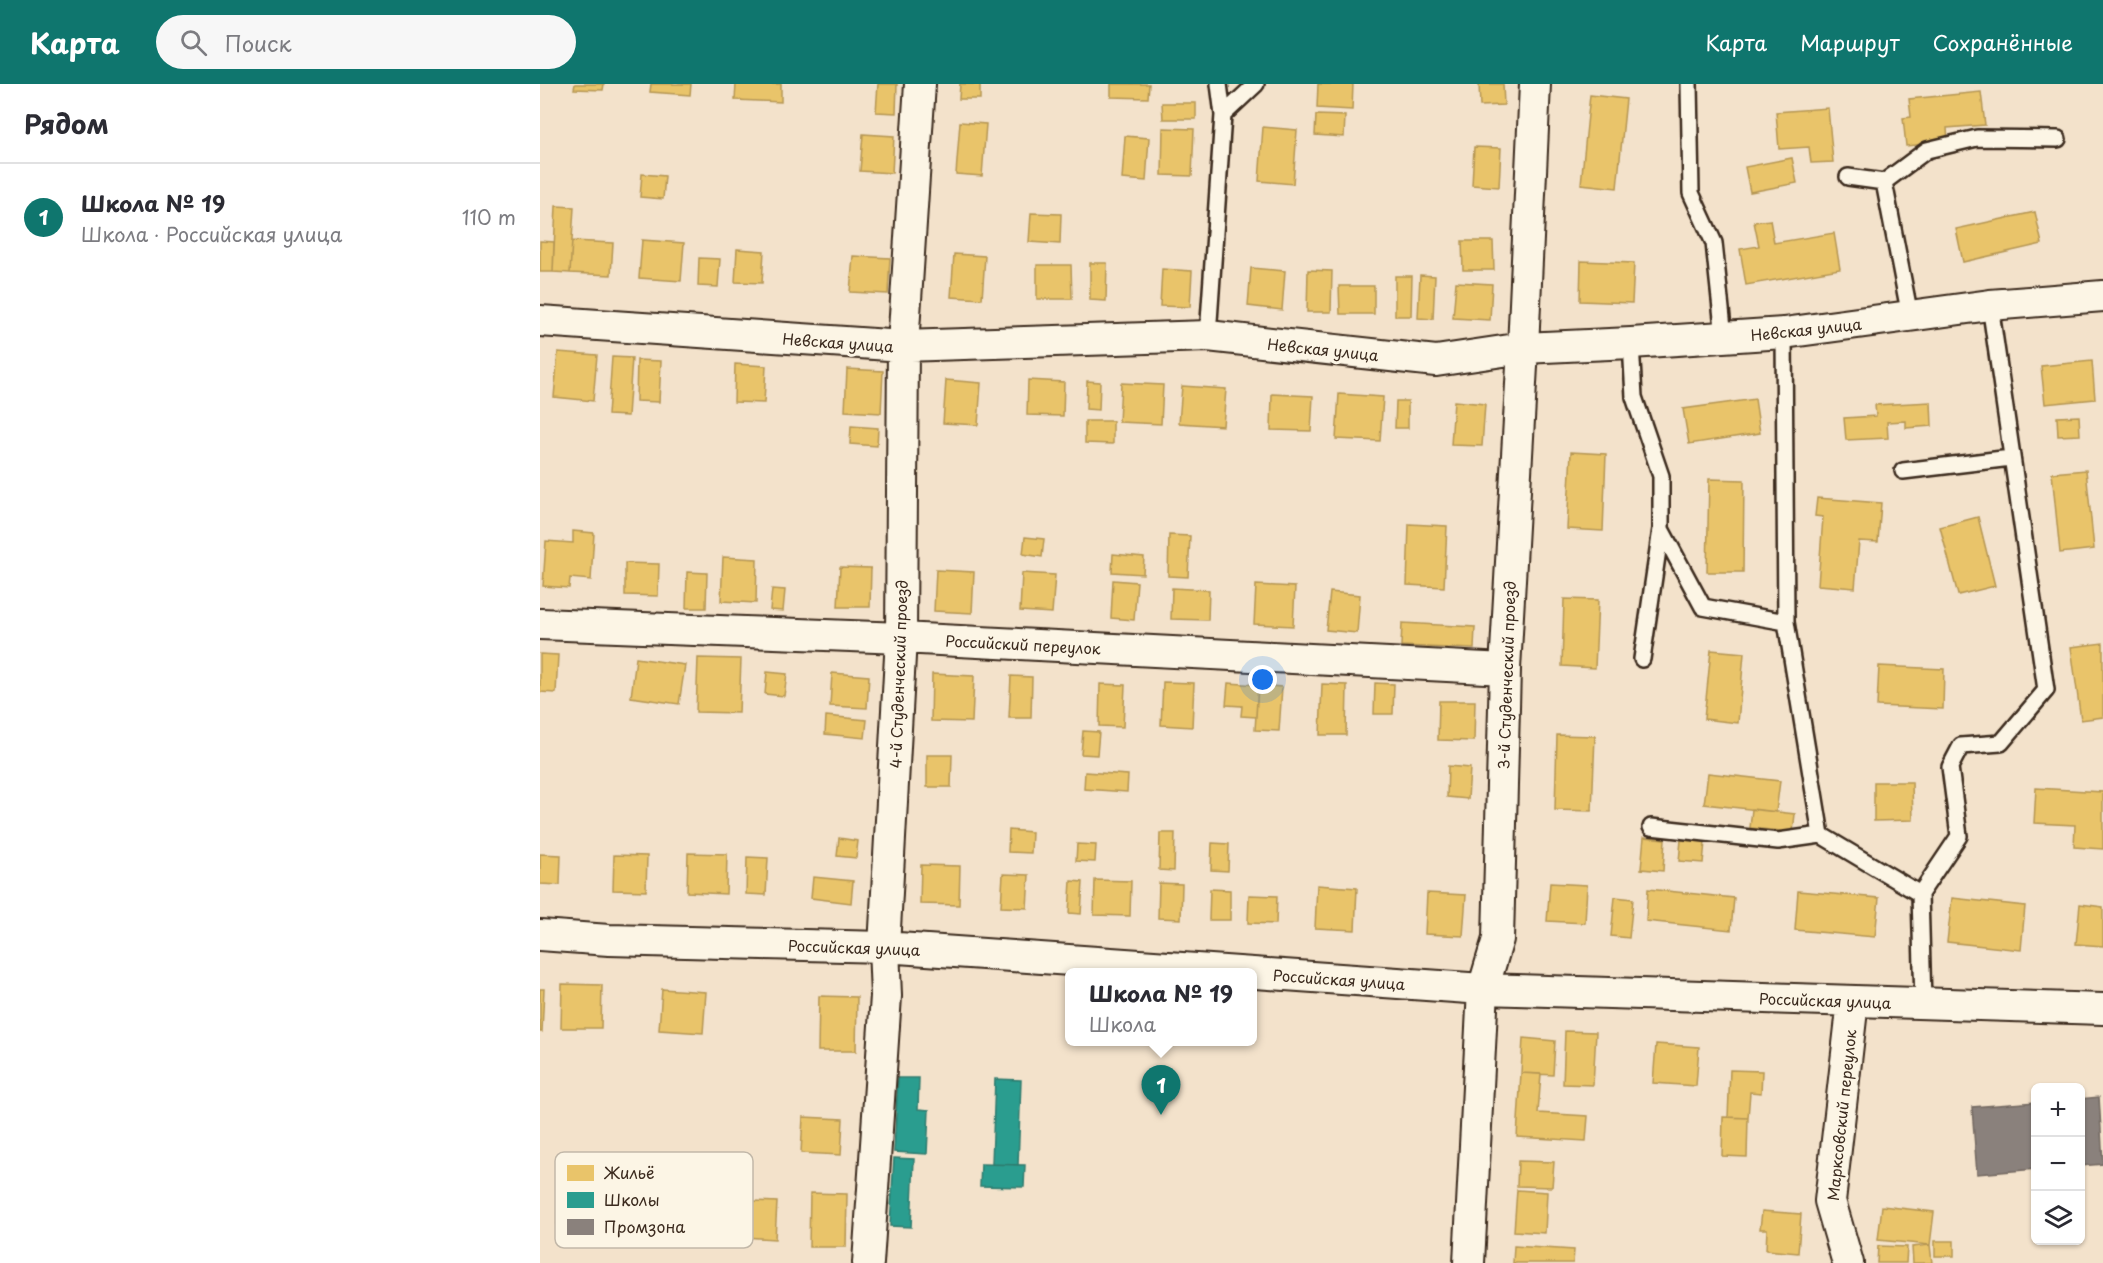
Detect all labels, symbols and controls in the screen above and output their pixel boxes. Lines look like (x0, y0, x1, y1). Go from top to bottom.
search box (156, 15, 576, 69)
text: Карта (30, 21, 120, 64)
icon: search (177, 26, 210, 59)
text: Поиск (225, 26, 292, 59)
text: Карта (1706, 26, 1767, 58)
text: Маршрут (1800, 26, 1900, 58)
text: Сохранённые (1933, 26, 2073, 58)
text: Рядом (24, 104, 109, 143)
text: Школа № 19 (81, 186, 225, 219)
text: 1 (39, 202, 48, 232)
text: 110 m (462, 202, 516, 232)
text: Школа · Российская улица (81, 219, 342, 249)
street label: Невская улица (1749, 312, 1863, 346)
street label: Невская улица (782, 327, 895, 357)
street label: Невская улица (1266, 332, 1380, 366)
street label: 4-й Студенческий проезд (883, 579, 913, 769)
street label: 3-й Студенческий проезд (1491, 580, 1521, 770)
street label: Российский переулок (945, 628, 1101, 660)
your location (1248, 665, 1277, 694)
street label: Российская улица (787, 933, 921, 961)
street label: Российская улица (1272, 963, 1406, 995)
popup (1065, 968, 1257, 1046)
text: Школа № 19 (1089, 976, 1233, 1009)
street label: Российская улица (1758, 986, 1892, 1014)
text: Школа (1089, 1009, 1156, 1039)
street label: Марксовский переулок (1821, 1028, 1861, 1202)
pin: 1 (1142, 1066, 1180, 1115)
map controls (2031, 1083, 2085, 1245)
button: + (2031, 1083, 2085, 1137)
button: − (2031, 1137, 2085, 1191)
legend (555, 1152, 753, 1248)
text: Жильё (603, 1160, 654, 1184)
text: Школы (604, 1187, 660, 1211)
button: layers (2031, 1191, 2085, 1245)
text: Промзона (604, 1214, 685, 1238)

